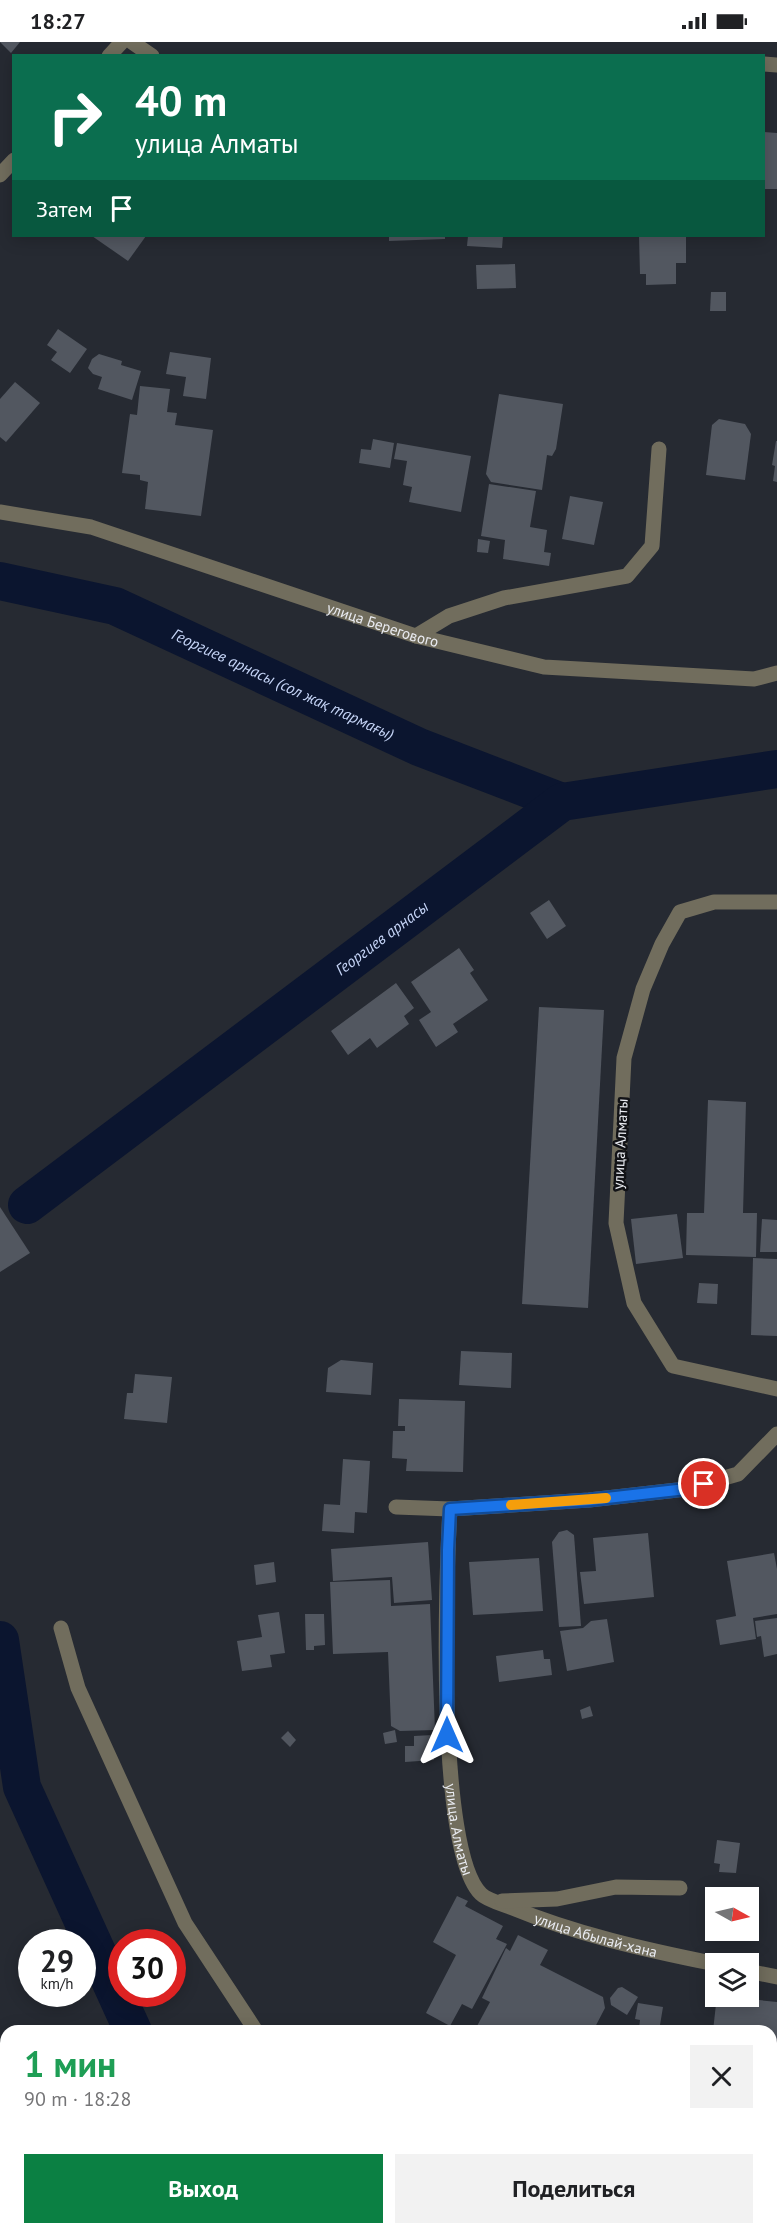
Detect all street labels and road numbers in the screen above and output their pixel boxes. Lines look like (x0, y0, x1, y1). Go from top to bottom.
street label: улица Берегового (325, 597, 441, 651)
street label: улица Алматы (608, 1098, 632, 1190)
street label: улица. Алматы (442, 1783, 478, 1878)
street label: улица Абылай-хана (532, 1908, 659, 1961)

